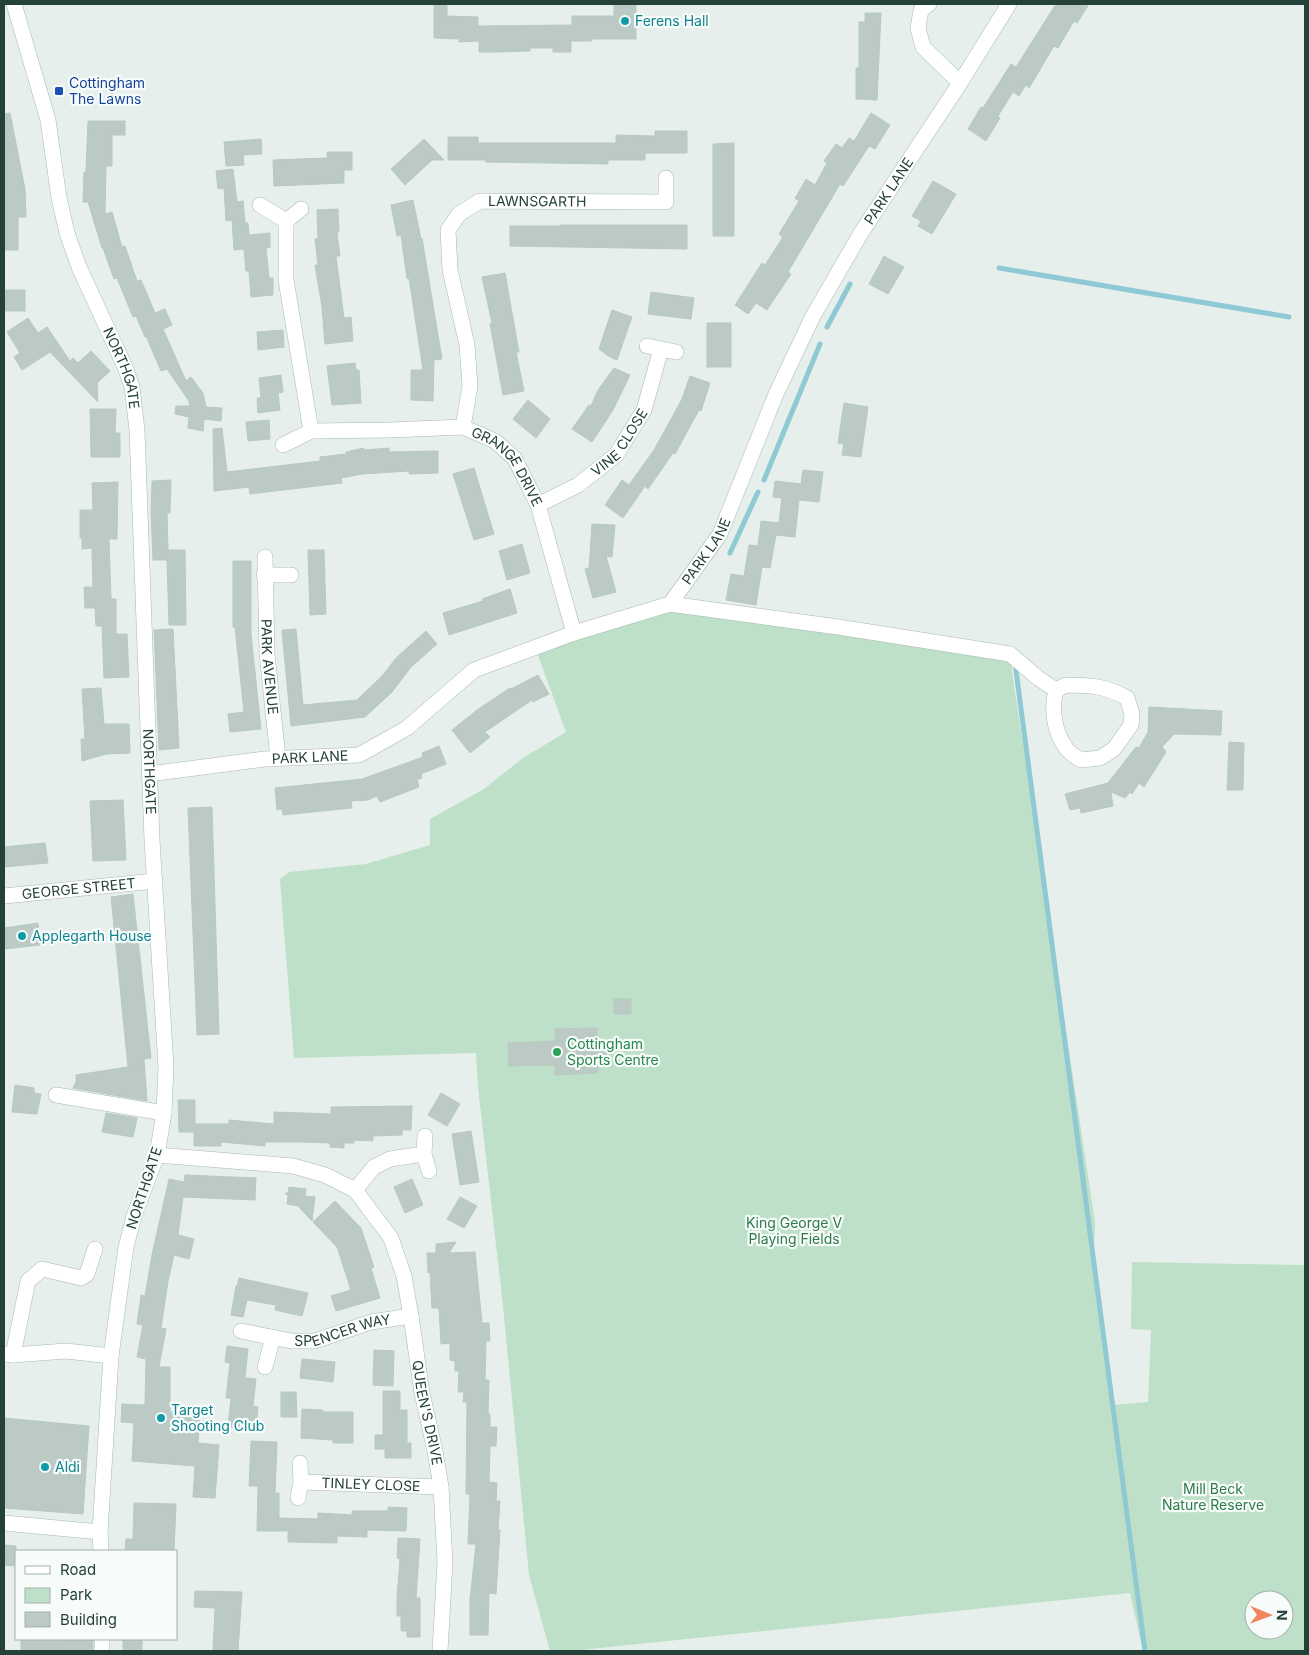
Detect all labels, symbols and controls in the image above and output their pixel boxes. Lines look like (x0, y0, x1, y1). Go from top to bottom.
place label: Ferens Hall (635, 12, 709, 29)
marker: Ferens Hall (619, 15, 631, 27)
place label: Cottingham The Lawns (69, 74, 145, 107)
marker: Cottingham The Lawns (53, 85, 65, 97)
street label: PARK LANE (860, 154, 916, 227)
street label: LAWNSGARTH (488, 192, 586, 210)
street label: NORTHGATE (100, 325, 143, 410)
street label: VINE CLOSE (587, 405, 651, 479)
street label: GRANGE DRIVE (469, 423, 546, 509)
street label: PARK LANE (678, 515, 734, 587)
street label: PARK AVENUE (258, 619, 282, 716)
street label: NORTHGATE (140, 728, 160, 815)
street label: PARK LANE (271, 746, 349, 767)
street label: GEORGE STREET (21, 874, 136, 902)
place label: Applegarth House (32, 927, 152, 944)
marker: Applegarth House (16, 930, 28, 942)
place label: Cottingham Sports Centre (567, 1035, 659, 1068)
marker: Cottingham Sports Centre (551, 1046, 563, 1058)
street label: NORTHGATE (122, 1144, 165, 1231)
park label: King George V Playing Fields (746, 1214, 842, 1247)
street label: SPENCER WAY (294, 1310, 392, 1350)
street label: QUEEN'S DRIVE (409, 1359, 446, 1466)
place label: Target Shooting Club (171, 1401, 264, 1434)
marker: Target Shooting Club (155, 1412, 167, 1424)
place label: Aldi (55, 1458, 80, 1475)
marker: Aldi (39, 1461, 51, 1473)
street label: TINLEY CLOSE (321, 1474, 421, 1494)
park label: Mill Beck Nature Reserve (1162, 1480, 1264, 1513)
legend (15, 1550, 178, 1640)
text: Road (60, 1560, 96, 1579)
text: Park (60, 1585, 93, 1604)
north arrow (1244, 1590, 1294, 1640)
text: Building (60, 1610, 117, 1629)
text: N (1274, 1610, 1291, 1621)

